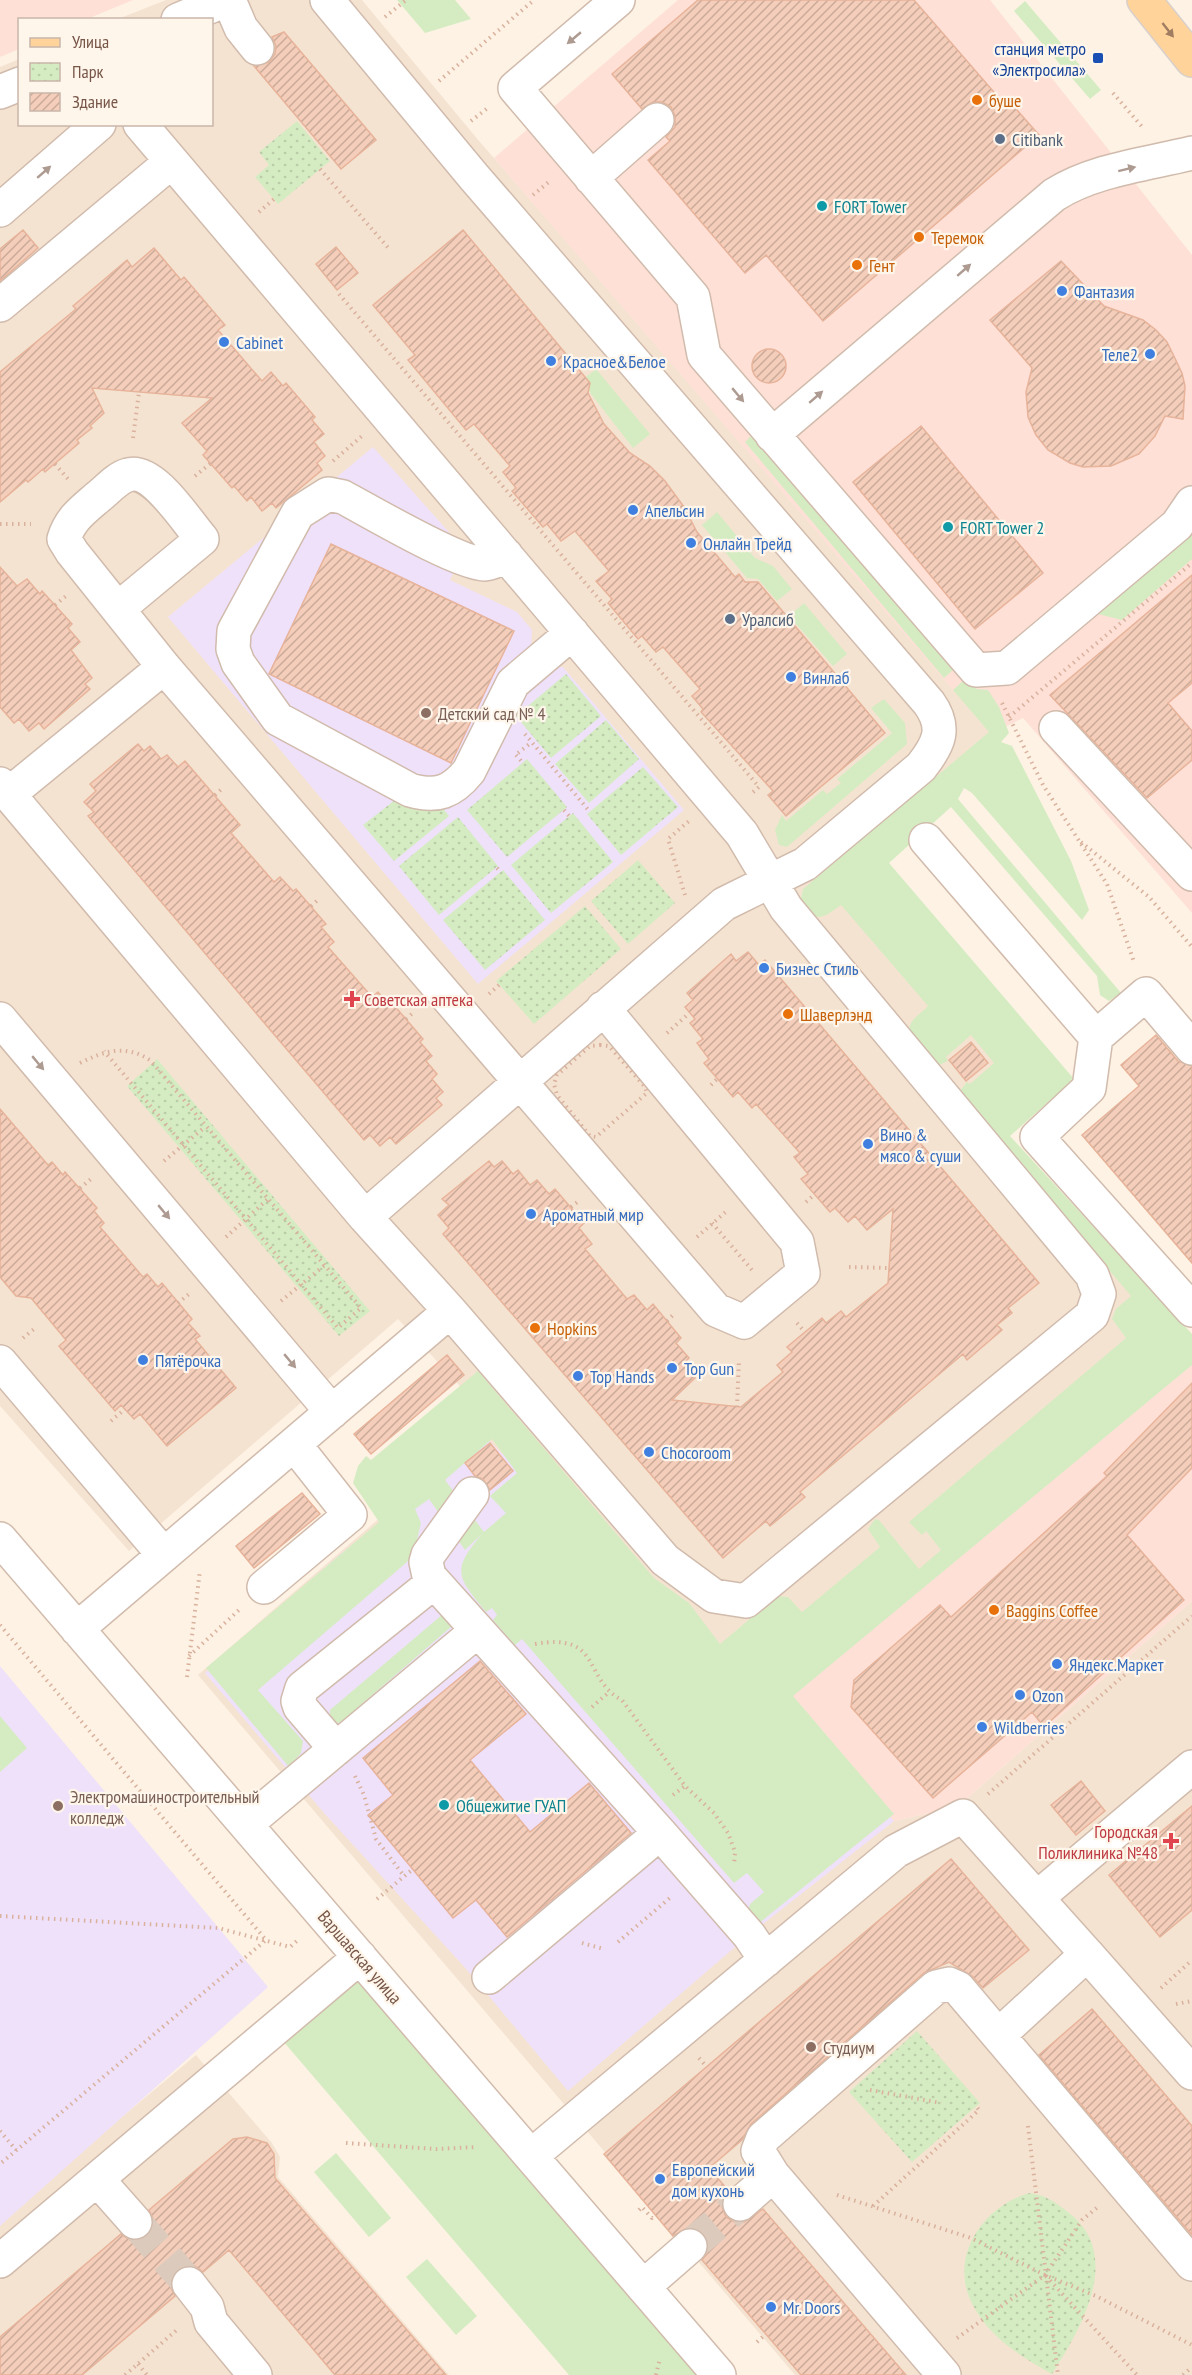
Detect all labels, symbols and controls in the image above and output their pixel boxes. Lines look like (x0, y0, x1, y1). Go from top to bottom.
legend (18, 18, 213, 126)
one-way arrow (1162, 22, 1175, 38)
text: Улица (72, 30, 109, 53)
one-way arrow (567, 31, 582, 44)
place label: станция метро «Электросила» (992, 37, 1086, 81)
marker: станция метро «Электросила» (1091, 51, 1105, 65)
text: Парк (72, 60, 103, 83)
place label: буше (989, 89, 1022, 112)
text: Здание (72, 90, 118, 113)
marker: буше (970, 93, 984, 107)
place label: Citibank (1012, 128, 1063, 151)
marker: Citibank (993, 132, 1007, 146)
one-way arrow (1118, 164, 1136, 174)
one-way arrow (36, 166, 51, 179)
place label: FORT Tower (834, 195, 907, 218)
marker: FORT Tower (815, 199, 829, 213)
place label: Теремок (931, 226, 984, 249)
marker: Теремок (912, 230, 926, 244)
place label: Гент (869, 254, 895, 277)
marker: Гент (850, 258, 864, 272)
one-way arrow (956, 264, 971, 277)
place label: Фантазия (1074, 280, 1135, 303)
marker: Фантазия (1055, 284, 1069, 298)
place label: Cabinet (236, 331, 283, 354)
marker: Cabinet (217, 335, 231, 349)
place label: Теле2 (1102, 343, 1138, 366)
marker: Теле2 (1143, 347, 1157, 361)
place label: Красное&Белое (563, 350, 666, 373)
marker: Красное&Белое (544, 354, 558, 368)
one-way arrow (731, 387, 744, 402)
one-way arrow (808, 391, 823, 404)
place label: Апельсин (645, 499, 705, 522)
marker: Апельсин (626, 503, 640, 517)
place label: FORT Tower 2 (960, 516, 1044, 539)
marker: FORT Tower 2 (941, 520, 955, 534)
place label: Онлайн Трейд (703, 532, 792, 555)
marker: Онлайн Трейд (684, 536, 698, 550)
place label: Уралсиб (742, 608, 794, 631)
marker: Уралсиб (723, 612, 737, 626)
place label: Винлаб (803, 666, 850, 689)
marker: Винлаб (784, 670, 798, 684)
place label: Детский сад № 4 (438, 702, 546, 725)
marker: Детский сад № 4 (419, 706, 433, 720)
place label: Бизнес Стиль (776, 957, 859, 980)
marker: Бизнес Стиль (757, 961, 771, 975)
place label: Советская аптека (364, 988, 473, 1011)
marker: Советская аптека (345, 992, 359, 1006)
place label: Шаверлэнд (800, 1003, 872, 1026)
marker: Шаверлэнд (781, 1007, 795, 1021)
one-way arrow (31, 1056, 43, 1071)
place label: Вино & мясо & суши (880, 1123, 961, 1167)
marker: Вино & мясо & суши (861, 1137, 875, 1151)
place label: Ароматный мир (543, 1203, 644, 1226)
one-way arrow (157, 1204, 170, 1219)
marker: Ароматный мир (524, 1207, 538, 1221)
place label: Hopkins (547, 1317, 597, 1340)
marker: Hopkins (528, 1321, 542, 1335)
place label: Пятёрочка (155, 1349, 221, 1372)
marker: Пятёрочка (136, 1353, 150, 1367)
one-way arrow (283, 1353, 296, 1369)
place label: Top Gun (684, 1357, 734, 1380)
marker: Top Gun (665, 1361, 679, 1375)
place label: Top Hands (590, 1365, 654, 1388)
marker: Top Hands (571, 1369, 585, 1383)
place label: Chocoroom (661, 1441, 731, 1464)
marker: Chocoroom (642, 1445, 656, 1459)
place label: Baggins Coffee (1006, 1599, 1098, 1622)
marker: Baggins Coffee (987, 1603, 1001, 1617)
place label: Яндекс.Маркет (1069, 1653, 1164, 1676)
marker: Яндекс.Маркет (1050, 1657, 1064, 1671)
place label: Ozon (1032, 1684, 1064, 1707)
marker: Ozon (1013, 1688, 1027, 1702)
place label: Wildberries (994, 1716, 1065, 1739)
marker: Wildberries (975, 1720, 989, 1734)
place label: Электромашиностроительный колледж (70, 1785, 260, 1829)
place label: Общежитие ГУАП (456, 1794, 566, 1817)
marker: Общежитие ГУАП (437, 1798, 451, 1812)
marker: Электромашиностроительный колледж (51, 1799, 65, 1813)
place label: Городская Поликлиника №48 (1038, 1820, 1158, 1864)
marker: Городская Поликлиника №48 (1162, 1832, 1180, 1850)
street label: Варшавская улица (313, 1905, 407, 2009)
place label: Студиум (823, 2036, 875, 2059)
marker: Студиум (804, 2040, 818, 2054)
place label: Европейский дом кухонь (672, 2158, 755, 2202)
marker: Европейский дом кухонь (653, 2172, 667, 2186)
place label: Mr. Doors (783, 2296, 840, 2319)
marker: Mr. Doors (764, 2300, 778, 2314)

